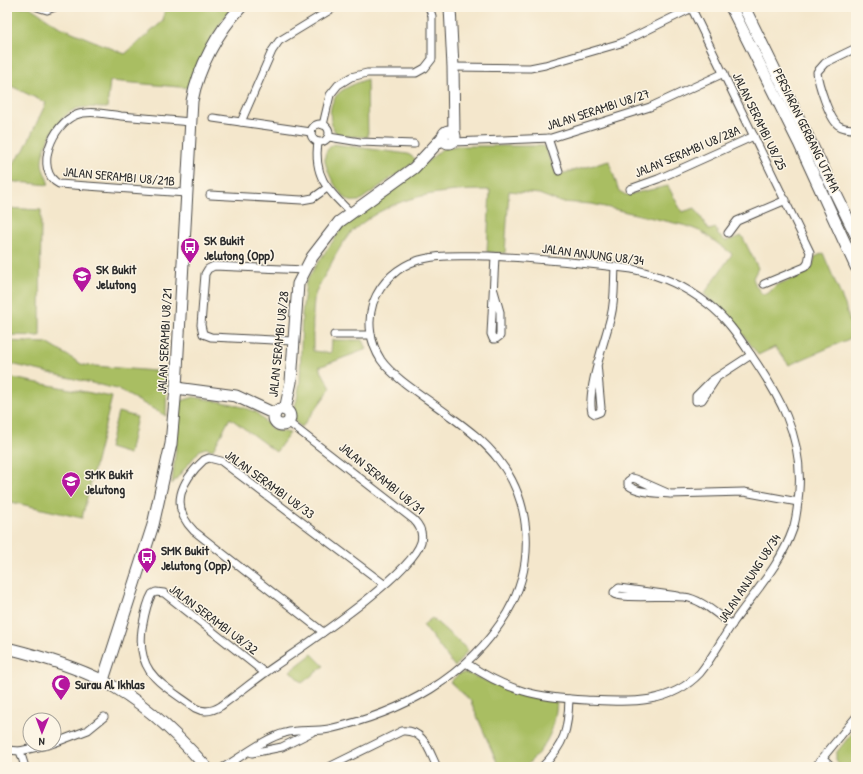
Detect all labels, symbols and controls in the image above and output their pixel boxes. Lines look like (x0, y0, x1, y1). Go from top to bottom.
street label: PERSIARAN GERBANG UTAMA (769, 65, 845, 196)
street label: JALAN SERAMBI U8/25 (729, 69, 792, 173)
street label: JALAN SERAMBI U8/27 (544, 84, 652, 134)
street label: JALAN SERAMBI U8/28A (632, 120, 743, 181)
street label: JALAN SERAMBI U8/21B (62, 162, 176, 190)
place label: SK Bukit Jelutong (Opp) (204, 231, 275, 265)
bus stop icon: SK Bukit Jelutong (Opp) (179, 236, 201, 264)
street label: JALAN ANJUNG U8/34 (541, 239, 645, 269)
place label: SK Bukit Jelutong (96, 260, 137, 294)
school or university icon: SK Bukit Jelutong (71, 265, 93, 293)
street label: JALAN SERAMBI U8/21 (152, 287, 176, 394)
street label: JALAN SERAMBI U8/28 (263, 290, 293, 398)
street label: JALAN SERAMBI U8/31 (335, 438, 429, 518)
street label: JALAN SERAMBI U8/33 (222, 445, 319, 523)
place label: SMK Bukit Jelutong (85, 465, 134, 499)
school or university icon: SMK Bukit Jelutong (60, 470, 82, 498)
street label: JALAN ANJUNG U8/34 (714, 530, 785, 626)
place label: SMK Bukit Jelutong (Opp) (161, 541, 232, 575)
bus stop icon: SMK Bukit Jelutong (Opp) (136, 546, 158, 574)
street label: JALAN SERAMBI U8/32 (166, 580, 262, 658)
mosque icon: Surau Al Ikhlas (50, 673, 72, 701)
place label: Surau Al Ikhlas (75, 675, 145, 693)
north arrow (22, 712, 62, 752)
text: N (39, 735, 45, 749)

